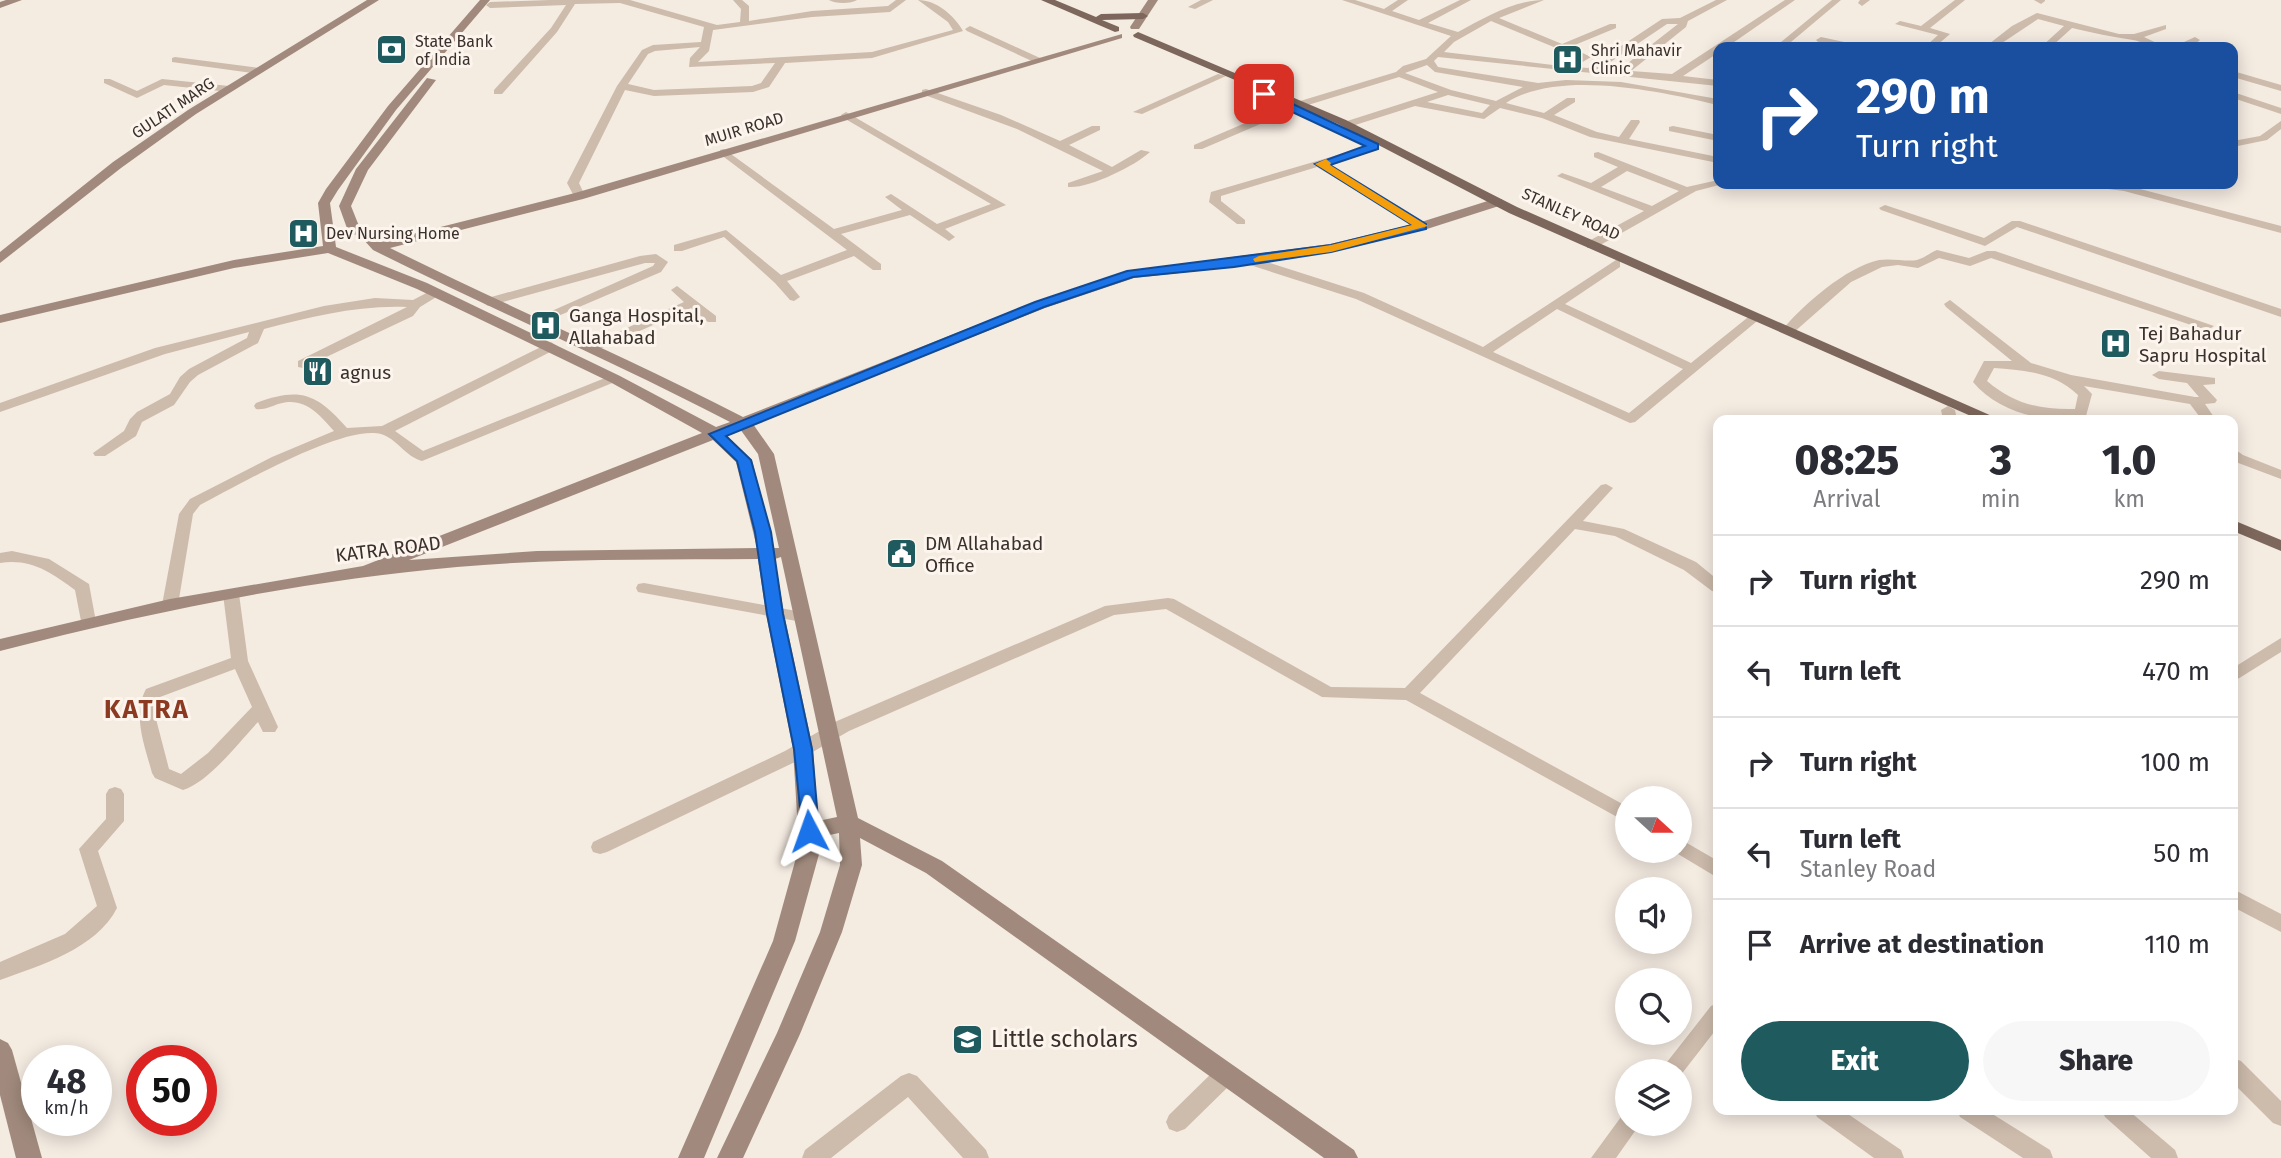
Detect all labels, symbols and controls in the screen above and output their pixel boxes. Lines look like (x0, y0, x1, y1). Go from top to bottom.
place label: State Bank of India (415, 32, 493, 69)
bank icon: State Bank of India (375, 33, 409, 67)
place label: Shri Mahavir Clinic (1591, 41, 1682, 78)
hospital icon: Shri Mahavir Clinic (1551, 42, 1585, 76)
pin (1234, 64, 1294, 124)
text: 290 m (1856, 67, 1990, 126)
icon: right (1741, 70, 1832, 161)
street label: GULATI MARG (128, 73, 218, 143)
icon: arrive (1245, 75, 1283, 113)
street label: MUIR ROAD (702, 108, 786, 150)
text: Turn right (1856, 127, 1998, 165)
street label: STANLEY ROAD (1519, 184, 1623, 244)
hospital icon: Dev Nursing Home (286, 216, 320, 250)
place label: Dev Nursing Home (326, 224, 460, 243)
place label: Ganga Hospital, Allahabad (569, 304, 704, 349)
hospital icon: Ganga Hospital, Allahabad (529, 309, 563, 343)
place label: Tej Bahadur Sapru Hospital (2139, 322, 2267, 367)
hospital icon: Tej Bahadur Sapru Hospital (2099, 327, 2133, 361)
restaurant icon: agnus (300, 355, 334, 389)
place label: agnus (340, 361, 391, 384)
text: 08:25 (1795, 435, 1899, 485)
text: 3 (1990, 435, 2012, 485)
text: 1.0 (2102, 435, 2156, 485)
text: Arrival (1813, 485, 1881, 513)
text: min (1981, 485, 2021, 513)
text: km (2114, 485, 2145, 513)
street label: KATRA ROAD (334, 531, 442, 567)
place label: DM Allahabad Office (925, 532, 1043, 577)
public building icon: DM Allahabad Office (885, 537, 919, 571)
icon: right (1741, 562, 1779, 600)
text: Turn right (1800, 565, 1917, 596)
text: 290 m (2140, 565, 2210, 596)
icon: left (1741, 653, 1779, 691)
text: Turn left (1800, 656, 1901, 687)
text: 470 m (2142, 656, 2210, 687)
district label: KATRA (104, 694, 190, 725)
icon: right (1741, 744, 1779, 782)
text: Turn right (1800, 747, 1917, 778)
text: 100 m (2141, 747, 2210, 778)
north arrow (1615, 786, 1692, 863)
map controls (1615, 786, 1692, 1136)
position arrow (772, 794, 846, 868)
text: Turn left (1800, 824, 1901, 855)
icon: left (1741, 835, 1779, 873)
text: 50 m (2153, 838, 2210, 869)
text: Stanley Road (1800, 855, 1936, 883)
button: sound (1615, 877, 1692, 954)
icon: arrive (1741, 926, 1779, 964)
text: Arrive at destination (1800, 929, 2044, 960)
text: 110 m (2144, 929, 2210, 960)
button: search (1615, 968, 1692, 1045)
button: Exit (1741, 1021, 1969, 1101)
button: Share (1983, 1021, 2210, 1101)
school or university icon: Little scholars (951, 1022, 985, 1056)
place label: Little scholars (991, 1025, 1138, 1053)
speed limit sign: 50 (126, 1045, 217, 1136)
button: layers (1615, 1059, 1692, 1136)
text: 48 (46, 1060, 87, 1102)
text: km/h (44, 1097, 89, 1119)

